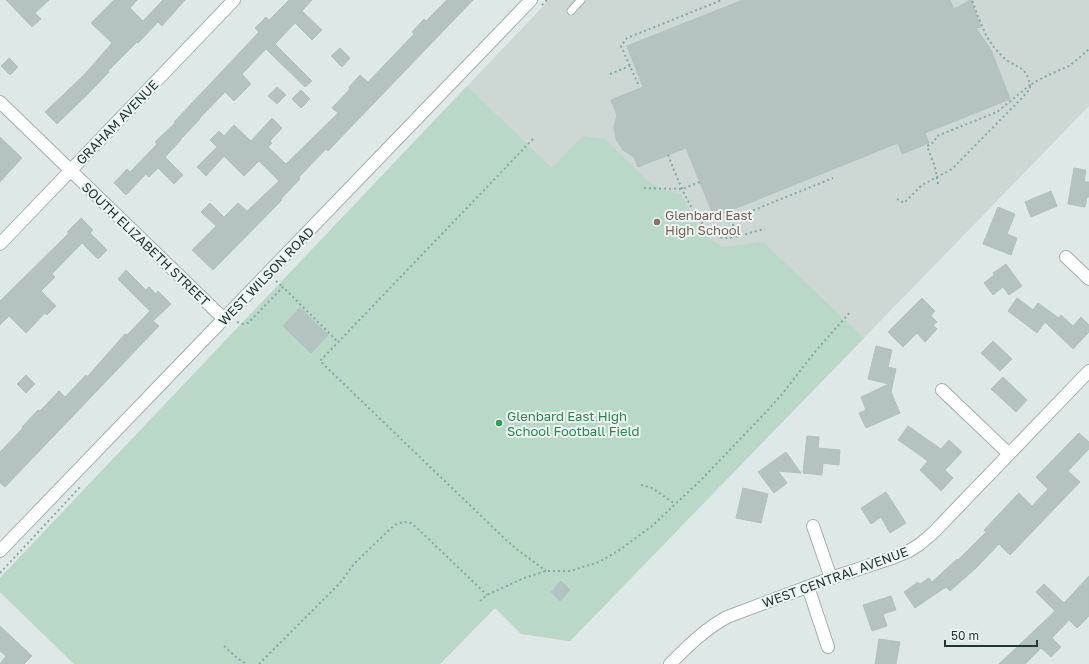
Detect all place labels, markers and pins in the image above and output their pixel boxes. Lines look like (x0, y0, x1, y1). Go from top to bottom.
place label: Glenbard East High School (665, 207, 753, 238)
marker: Glenbard East High School (652, 217, 662, 227)
place label: Glenbard East High School Football Field (507, 408, 640, 439)
marker: Glenbard East High School Football Field (494, 418, 504, 428)

